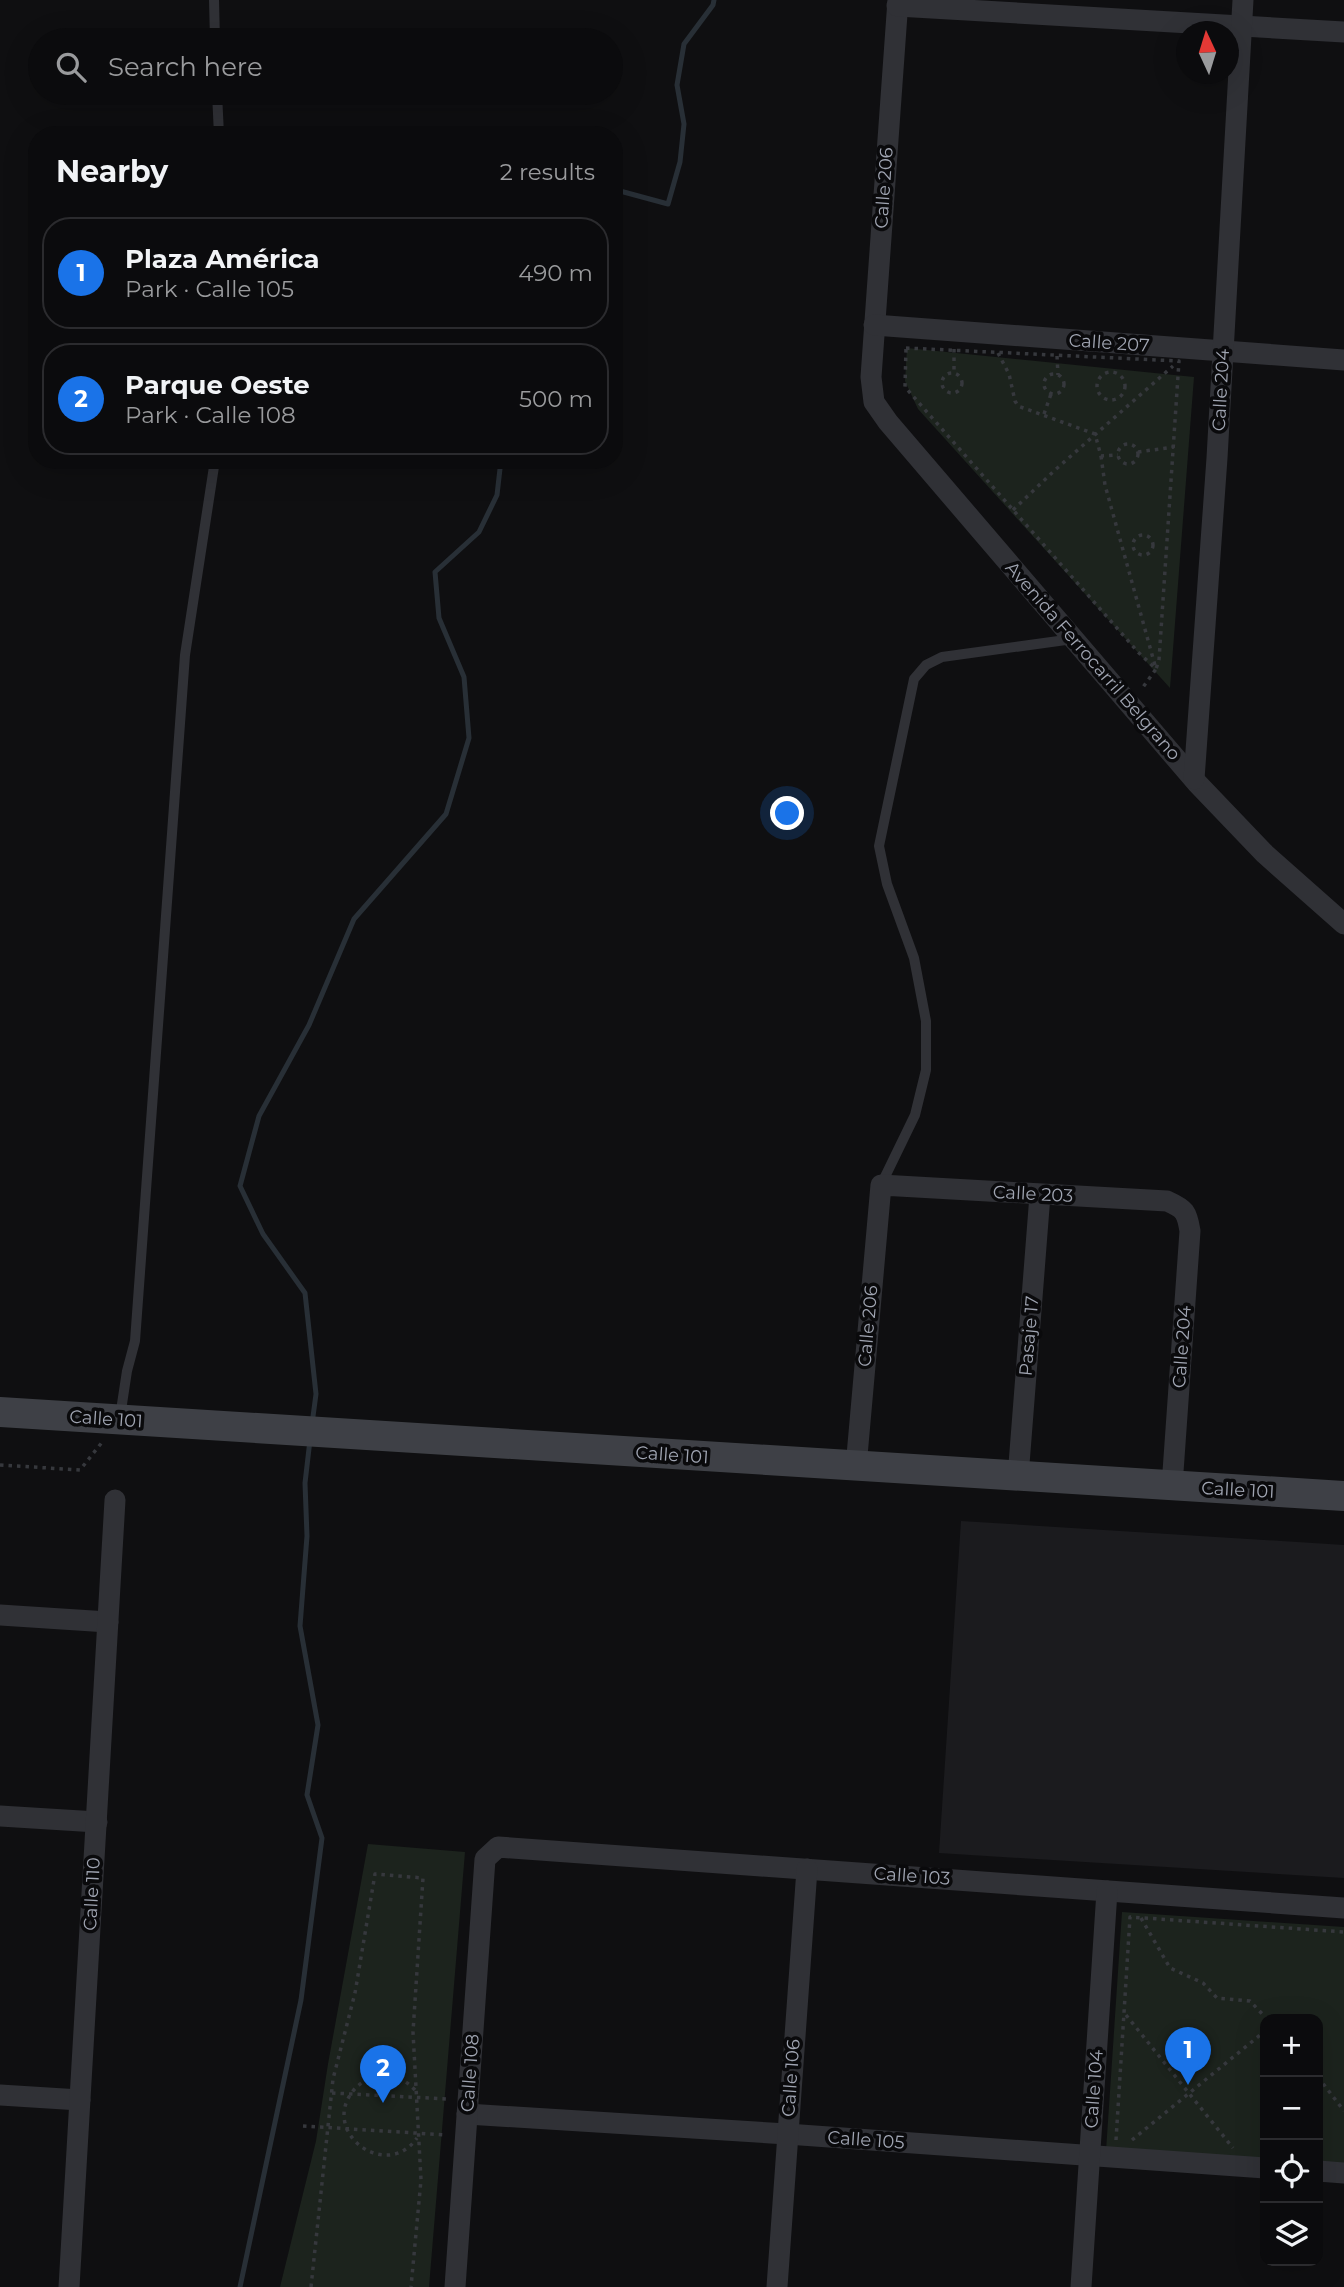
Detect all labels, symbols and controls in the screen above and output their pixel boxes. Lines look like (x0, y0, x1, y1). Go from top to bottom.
north arrow (1176, 21, 1239, 84)
search box (28, 28, 623, 105)
icon: search (52, 48, 90, 86)
text: Search here (108, 51, 263, 83)
street label: Calle 206 (870, 147, 898, 229)
text: Nearby (56, 153, 168, 190)
text: 2 results (500, 158, 595, 186)
text: Plaza América (125, 243, 319, 275)
text: 1 (76, 259, 86, 287)
text: 490 m (518, 259, 593, 287)
text: Park · Calle 105 (125, 275, 294, 303)
street label: Calle 207 (1068, 329, 1150, 357)
street label: Calle 204 (1208, 348, 1234, 432)
text: Parque Oeste (125, 369, 310, 401)
text: 2 (74, 385, 88, 413)
text: 500 m (519, 385, 593, 413)
text: Park · Calle 108 (125, 401, 296, 429)
street label: Avenida Ferrocarril Belgrano (1001, 557, 1185, 765)
your location (770, 796, 804, 830)
street label: Calle 203 (992, 1181, 1074, 1207)
street label: Calle 206 (853, 1284, 883, 1368)
street label: Pasaje 17 (1015, 1295, 1043, 1377)
street label: Calle 204 (1168, 1305, 1196, 1389)
street label: Calle 101 (69, 1405, 143, 1433)
street label: Calle 101 (635, 1441, 709, 1469)
street label: Calle 101 (1201, 1477, 1275, 1503)
street label: Calle 110 (79, 1857, 105, 1931)
street label: Calle 103 (873, 1862, 951, 1890)
map controls (1260, 2014, 1323, 2266)
button: + (1260, 2014, 1323, 2077)
pin: 1 (1165, 2027, 1211, 2085)
street label: Calle 108 (456, 2033, 484, 2113)
street label: Calle 106 (777, 2038, 805, 2118)
pin: 2 (360, 2045, 406, 2103)
street label: Calle 104 (1080, 2049, 1108, 2129)
button: − (1260, 2077, 1323, 2140)
street label: Calle 105 (827, 2126, 905, 2154)
button: locate (1260, 2140, 1323, 2203)
button: layers (1260, 2203, 1323, 2266)

